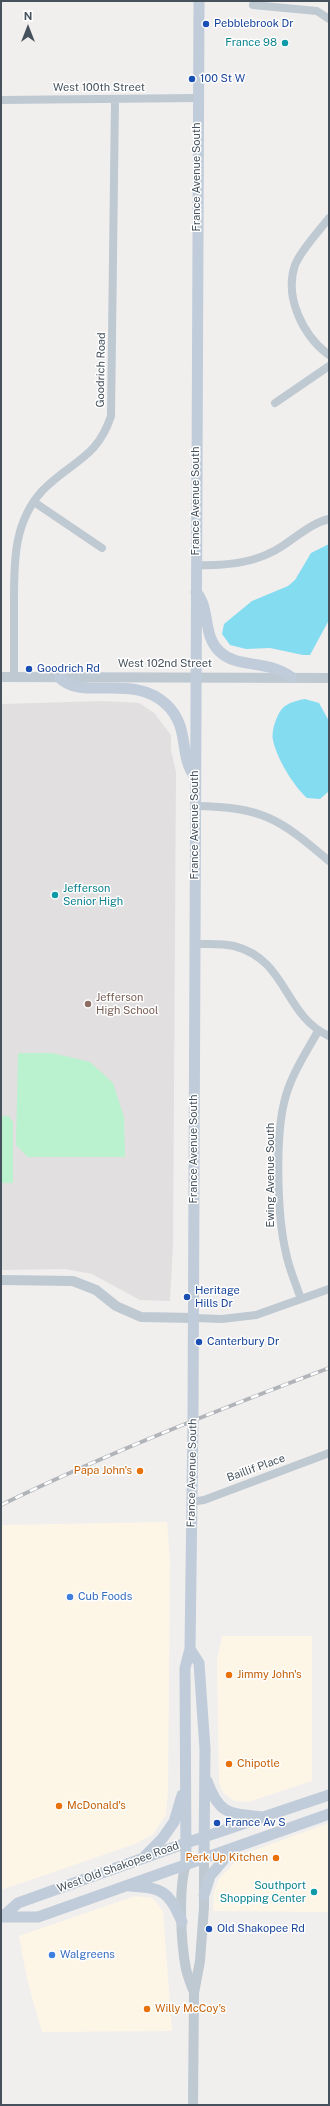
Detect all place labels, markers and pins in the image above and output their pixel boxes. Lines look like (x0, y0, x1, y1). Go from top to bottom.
place label: Pebblebrook Dr (214, 17, 294, 31)
marker: Pebblebrook Dr (201, 19, 211, 29)
place label: France 98 (225, 36, 277, 50)
marker: France 98 (280, 38, 290, 48)
place label: 100 St W (200, 72, 245, 86)
marker: 100 St W (187, 74, 197, 84)
place label: Goodrich Rd (37, 662, 100, 676)
marker: Goodrich Rd (24, 664, 34, 674)
place label: Jefferson Senior High (63, 882, 123, 908)
marker: Jefferson Senior High (50, 890, 60, 900)
place label: Jefferson High School (96, 991, 158, 1017)
marker: Jefferson High School (83, 999, 93, 1009)
place label: Heritage Hills Dr (195, 1284, 240, 1310)
marker: Heritage Hills Dr (182, 1292, 192, 1302)
place label: Canterbury Dr (207, 1335, 279, 1349)
marker: Canterbury Dr (194, 1337, 204, 1347)
place label: Papa John's (74, 1464, 132, 1478)
marker: Papa John's (135, 1466, 145, 1476)
place label: Cub Foods (78, 1590, 132, 1604)
marker: Cub Foods (65, 1592, 75, 1602)
place label: Jimmy John's (237, 1668, 302, 1682)
marker: Jimmy John's (224, 1670, 234, 1680)
place label: Chipotle (237, 1757, 280, 1771)
marker: Chipotle (224, 1759, 234, 1769)
place label: McDonald's (67, 1799, 126, 1813)
marker: McDonald's (54, 1801, 64, 1811)
place label: France Av S (225, 1816, 286, 1830)
marker: France Av S (212, 1818, 222, 1828)
place label: Perk Up Kitchen (186, 1851, 268, 1865)
marker: Perk Up Kitchen (271, 1853, 281, 1863)
place label: Southport Shopping Center (220, 1879, 306, 1905)
marker: Southport Shopping Center (309, 1887, 319, 1897)
place label: Old Shakopee Rd (217, 1922, 305, 1936)
marker: Old Shakopee Rd (204, 1924, 214, 1934)
place label: Walgreens (60, 1948, 115, 1962)
marker: Walgreens (47, 1950, 57, 1960)
place label: Willy McCoy's (155, 2002, 226, 2016)
marker: Willy McCoy's (142, 2004, 152, 2014)

